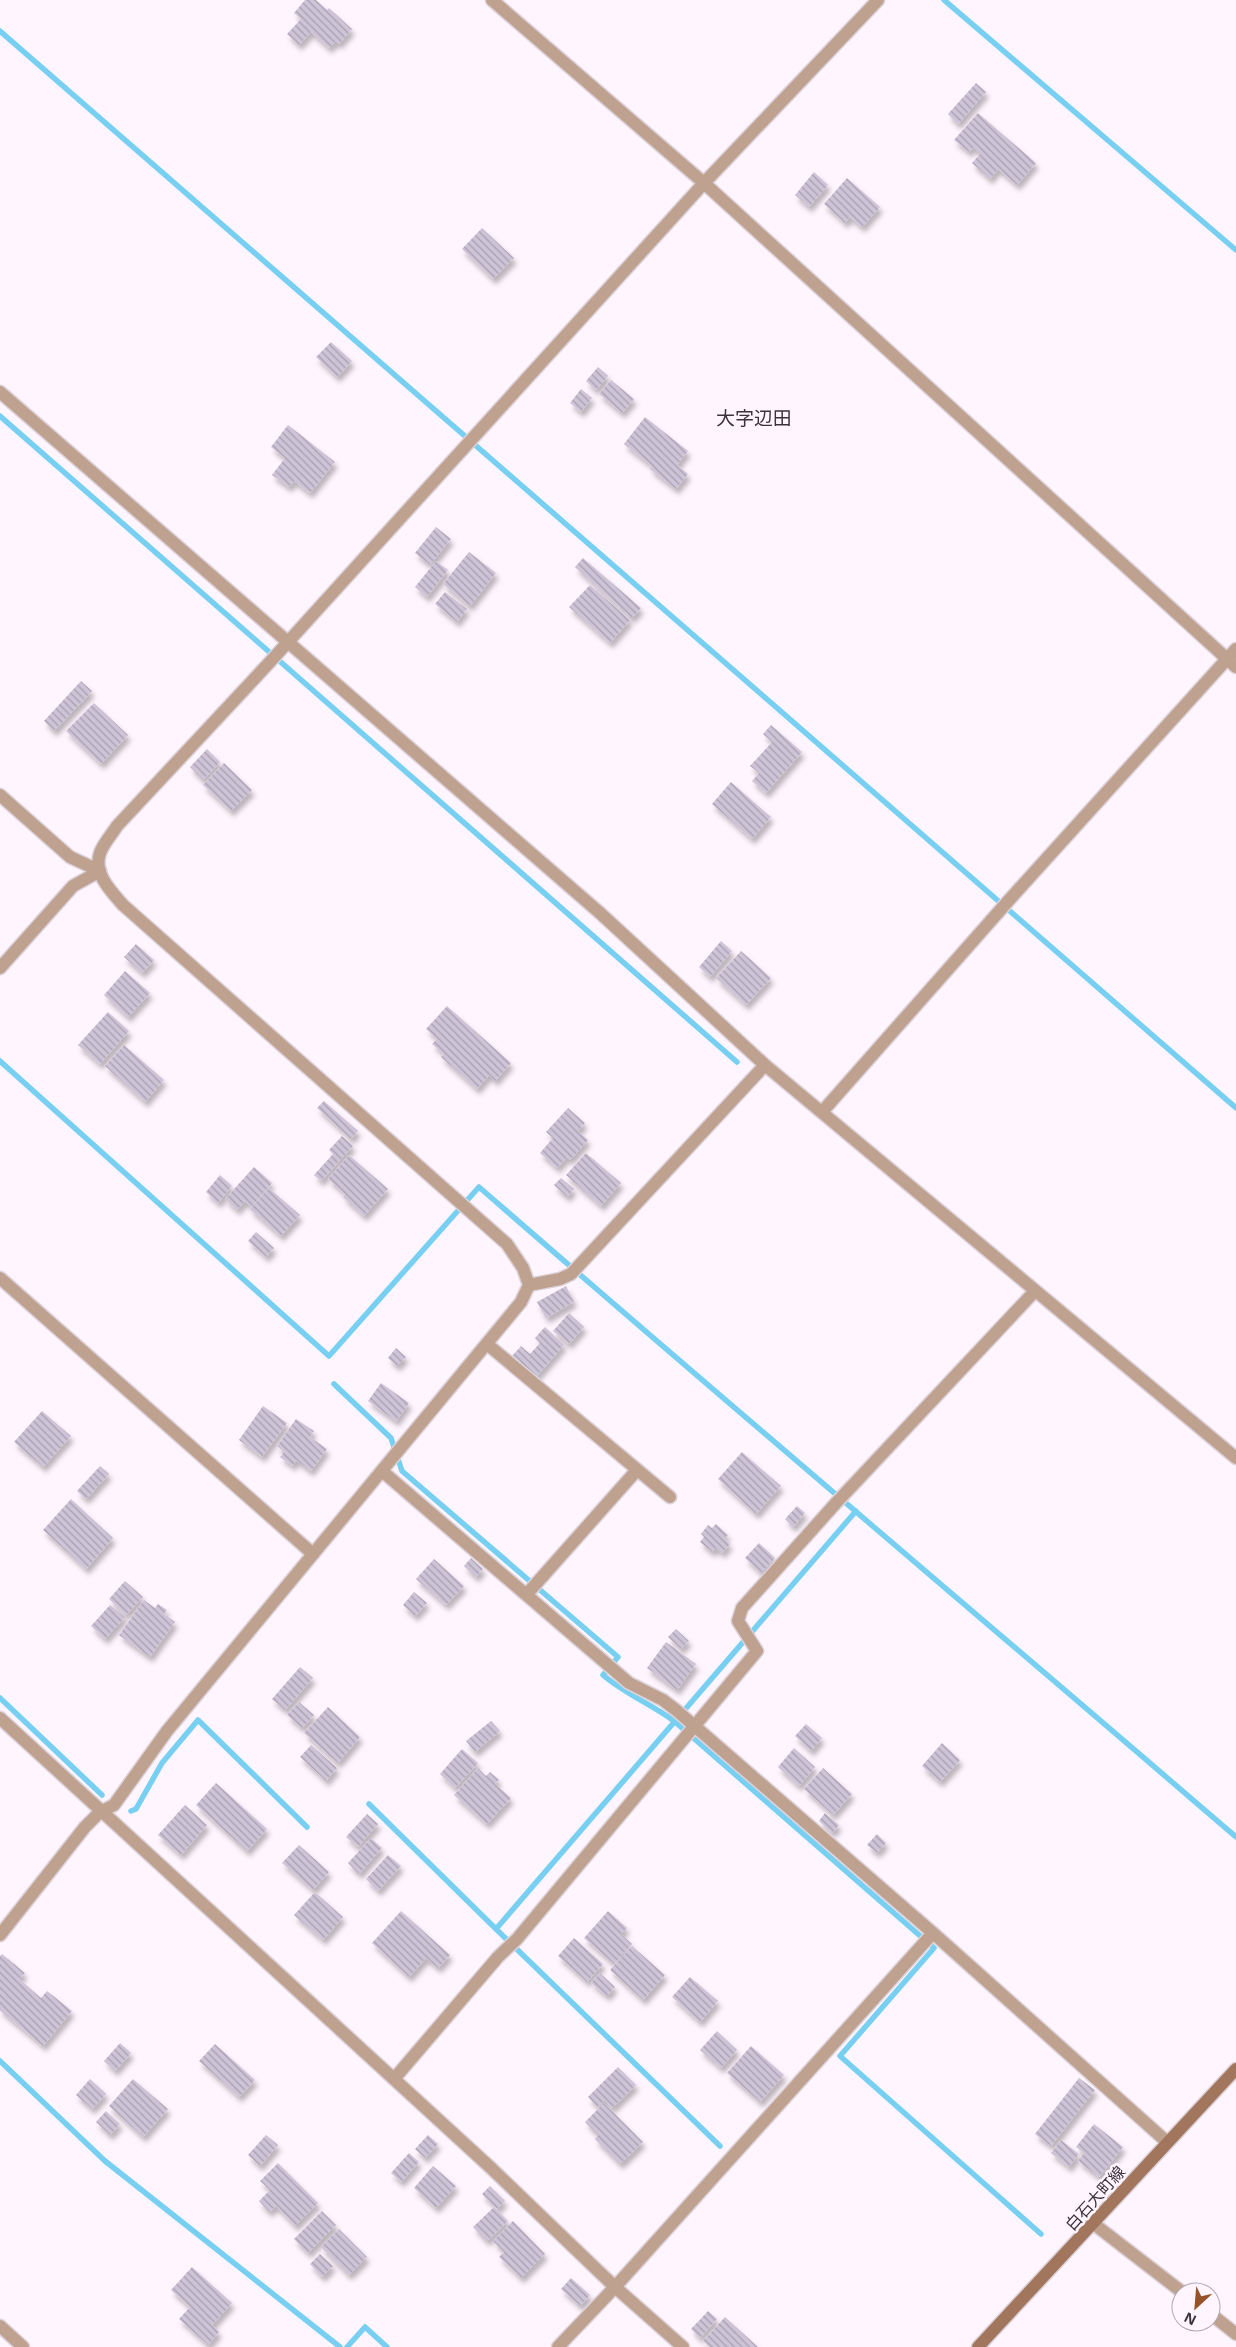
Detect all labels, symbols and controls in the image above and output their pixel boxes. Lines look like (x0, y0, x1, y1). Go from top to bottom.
district label: 大字辺田 (716, 405, 792, 431)
street label: 白石大町線 (1060, 2161, 1130, 2235)
north arrow (1171, 2282, 1221, 2332)
text: N (1181, 2308, 1199, 2330)

